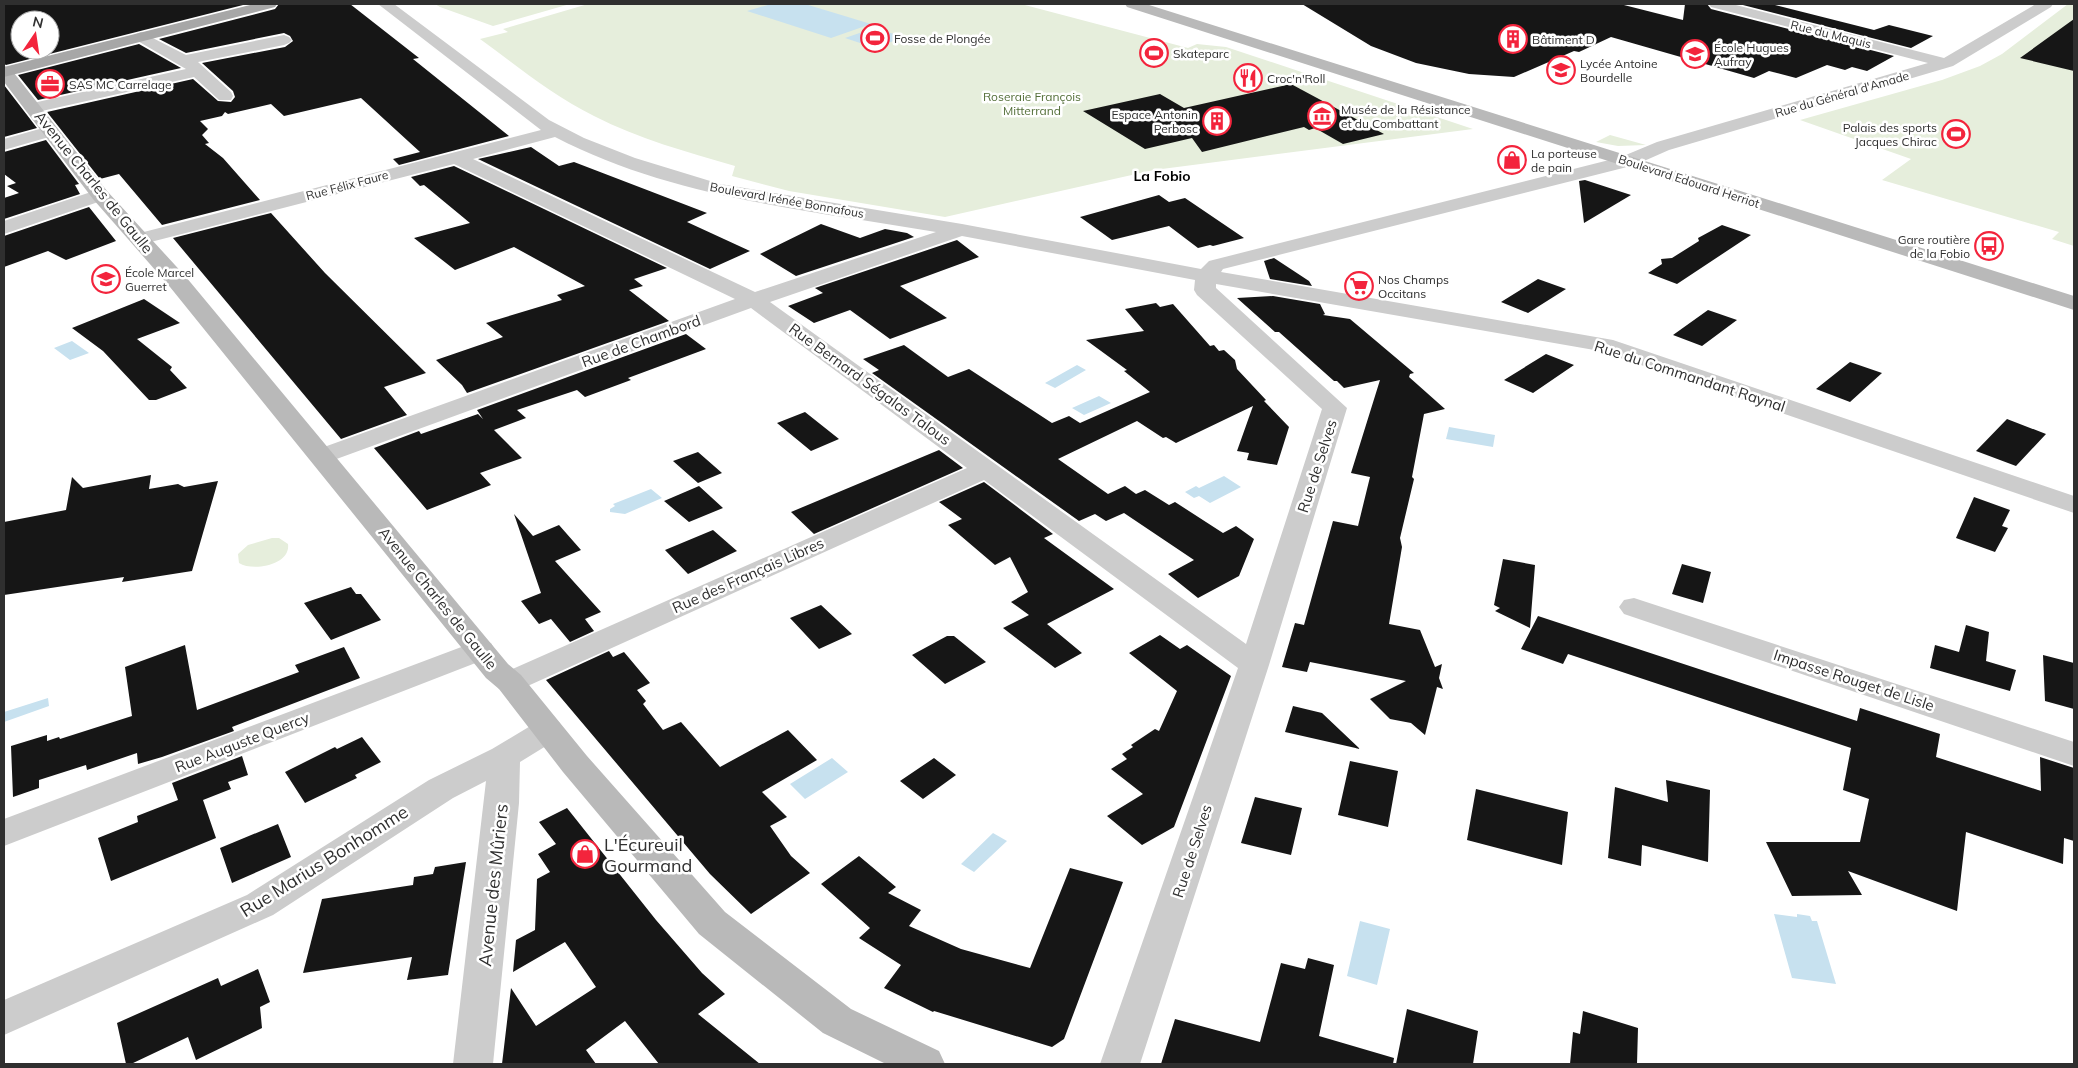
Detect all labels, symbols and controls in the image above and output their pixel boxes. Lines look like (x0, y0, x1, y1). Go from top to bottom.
north arrow (10, 10, 60, 60)
text: N (31, 12, 45, 32)
street label: Rue du Maquis (1789, 17, 1873, 51)
sports icon: Fosse de Plongée (860, 23, 890, 53)
building icon: Bâtiment D (1498, 24, 1528, 54)
place label: Fosse de Plongée (894, 31, 991, 46)
place label: Bâtiment D (1532, 32, 1595, 47)
sports icon: Skateparc (1139, 38, 1169, 68)
school or university icon: École Hugues Aufray (1680, 39, 1710, 69)
place label: École Hugues Aufray (1714, 40, 1789, 69)
place label: Skateparc (1173, 46, 1229, 61)
school or university icon: Lycée Antoine Bourdelle (1546, 55, 1576, 85)
place label: Lycée Antoine Bourdelle (1580, 56, 1658, 85)
restaurant icon: Croc'n'Roll (1233, 63, 1263, 93)
street label: Rue du Général d'Amade (1773, 68, 1911, 120)
office icon: SAS MC Carrelage (35, 69, 65, 99)
place label: Croc'n'Roll (1267, 71, 1325, 86)
place label: SAS MC Carrelage (69, 77, 172, 92)
park label: Roseraie François Mitterrand (983, 89, 1081, 118)
museum icon: Musée de la Résistance et du Combattant (1307, 101, 1337, 131)
place label: Musée de la Résistance et du Combattant (1341, 102, 1471, 131)
building icon: Espace Antonin Perbosc (1202, 106, 1232, 136)
street label: Avenue Charles de Gaulle (31, 107, 157, 257)
place label: Espace Antonin Perbosc (1111, 107, 1198, 136)
sports icon: Palais des sports Jacques Chirac (1941, 119, 1971, 149)
place label: Palais des sports Jacques Chirac (1843, 120, 1937, 149)
shop icon: La porteuse de pain (1497, 145, 1527, 175)
place label: La porteuse de pain (1531, 146, 1597, 175)
street label: Boulevard Edouard Herriot (1617, 151, 1761, 211)
street label: Rue Félix Faure (304, 167, 390, 203)
district label: La Fobio (1133, 167, 1191, 185)
street label: Boulevard Irénée Bonnafous (709, 179, 865, 221)
bus stop icon: Gare routière de la Fobio (1974, 231, 2004, 261)
place label: Gare routière de la Fobio (1898, 232, 1970, 261)
school or university icon: École Marcel Guerret (91, 264, 121, 294)
place label: École Marcel Guerret (125, 265, 194, 294)
supermarket icon: Nos Champs Occitans (1344, 271, 1374, 301)
place label: Nos Champs Occitans (1378, 272, 1449, 301)
street label: Rue de Chambord (579, 311, 703, 371)
street label: Rue Bernard Ségalas Talous (785, 319, 955, 449)
street label: Rue du Commandant Raynal (1592, 336, 1788, 416)
street label: Rue de Selves (1293, 417, 1341, 515)
street label: Avenue Charles de Gaulle (375, 523, 501, 673)
street label: Rue des Français Libres (669, 533, 827, 617)
street label: Impasse Rouget de Lisle (1771, 645, 1937, 715)
street label: Rue Auguste Quercy (172, 708, 312, 776)
street label: Rue Marius Bonhomme (236, 800, 412, 922)
street label: Avenue des Mûriers (473, 802, 513, 967)
street label: Rue de Selves (1168, 802, 1216, 900)
place label: L'Écureuil Gourmand (604, 833, 692, 877)
shop icon: L'Écureuil Gourmand (570, 839, 600, 869)

